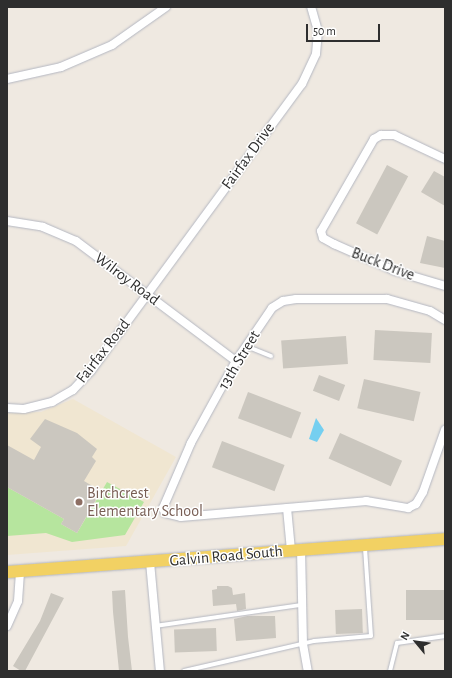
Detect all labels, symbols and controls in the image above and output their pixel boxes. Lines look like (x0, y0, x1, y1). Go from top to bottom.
scale bar (308, 16, 382, 42)
text: 50 m (313, 25, 336, 37)
street label: Fairfax Drive (217, 119, 279, 193)
street label: Buck Drive (349, 243, 417, 285)
street label: Wilroy Road (91, 248, 163, 310)
street label: Fairfax Road (72, 315, 134, 387)
street label: 13th Street (214, 327, 264, 393)
place label: Birchcrest Elementary School (87, 483, 203, 521)
marker: Birchcrest Elementary School (74, 497, 84, 507)
street label: Galvin Road South (169, 541, 283, 571)
north arrow (396, 622, 436, 662)
text: N (398, 630, 412, 642)

